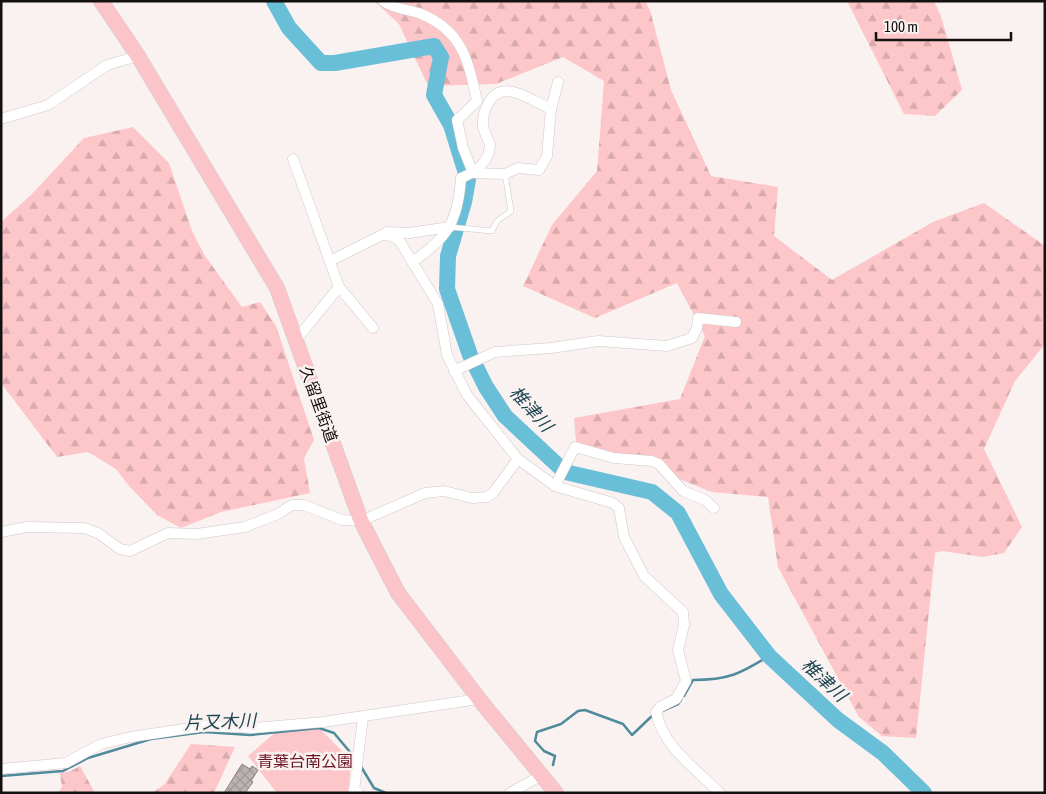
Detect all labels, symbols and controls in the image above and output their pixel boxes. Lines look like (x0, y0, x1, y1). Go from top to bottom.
scale bar (876, 10, 1011, 42)
text: 100 m (884, 18, 918, 35)
street label: 久留里街道 (297, 363, 341, 445)
water label: 椎津川 (506, 382, 559, 437)
water label: 椎津川 (797, 654, 853, 707)
water label: 片又木川 (184, 710, 258, 733)
park label: 青葉台南公園 (257, 752, 353, 770)

